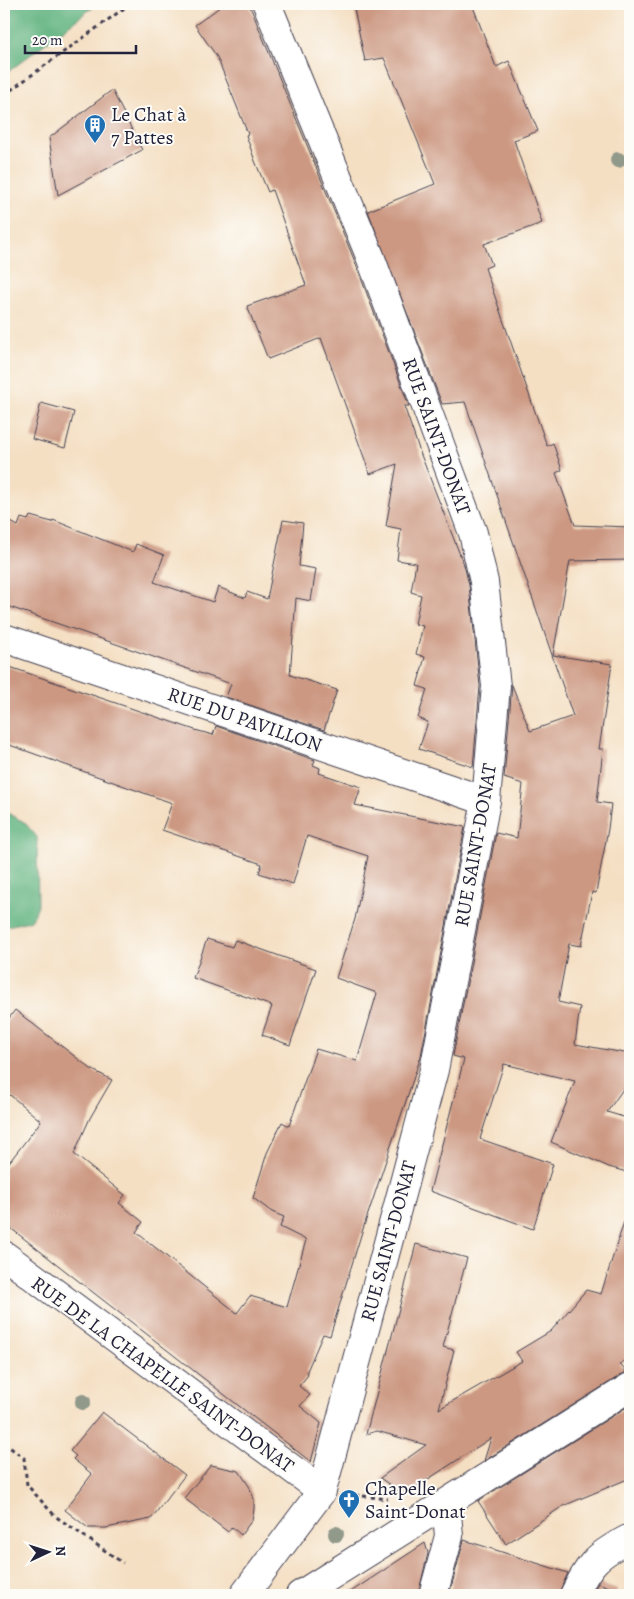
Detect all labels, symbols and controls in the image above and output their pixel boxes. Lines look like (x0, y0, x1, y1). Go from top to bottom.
scale bar (25, 22, 136, 54)
text: 20 m (32, 30, 63, 50)
place label: Le Chat à 7 Pattes (111, 101, 187, 151)
building icon: Le Chat à 7 Pattes (83, 113, 107, 144)
street label: RUE SAINT-DONAT (396, 354, 478, 519)
street label: RUE DU PAVILLON (164, 680, 326, 759)
street label: RUE SAINT-DONAT (448, 761, 503, 929)
street label: RUE SAINT-DONAT (354, 1158, 423, 1325)
street label: RUE DE LA CHAPELLE SAINT-DONAT (26, 1270, 300, 1479)
place label: Chapelle Saint-Donat (365, 1475, 466, 1525)
church icon: Chapelle Saint-Donat (337, 1488, 361, 1519)
north arrow (22, 1526, 72, 1576)
text: N (51, 1545, 70, 1557)

